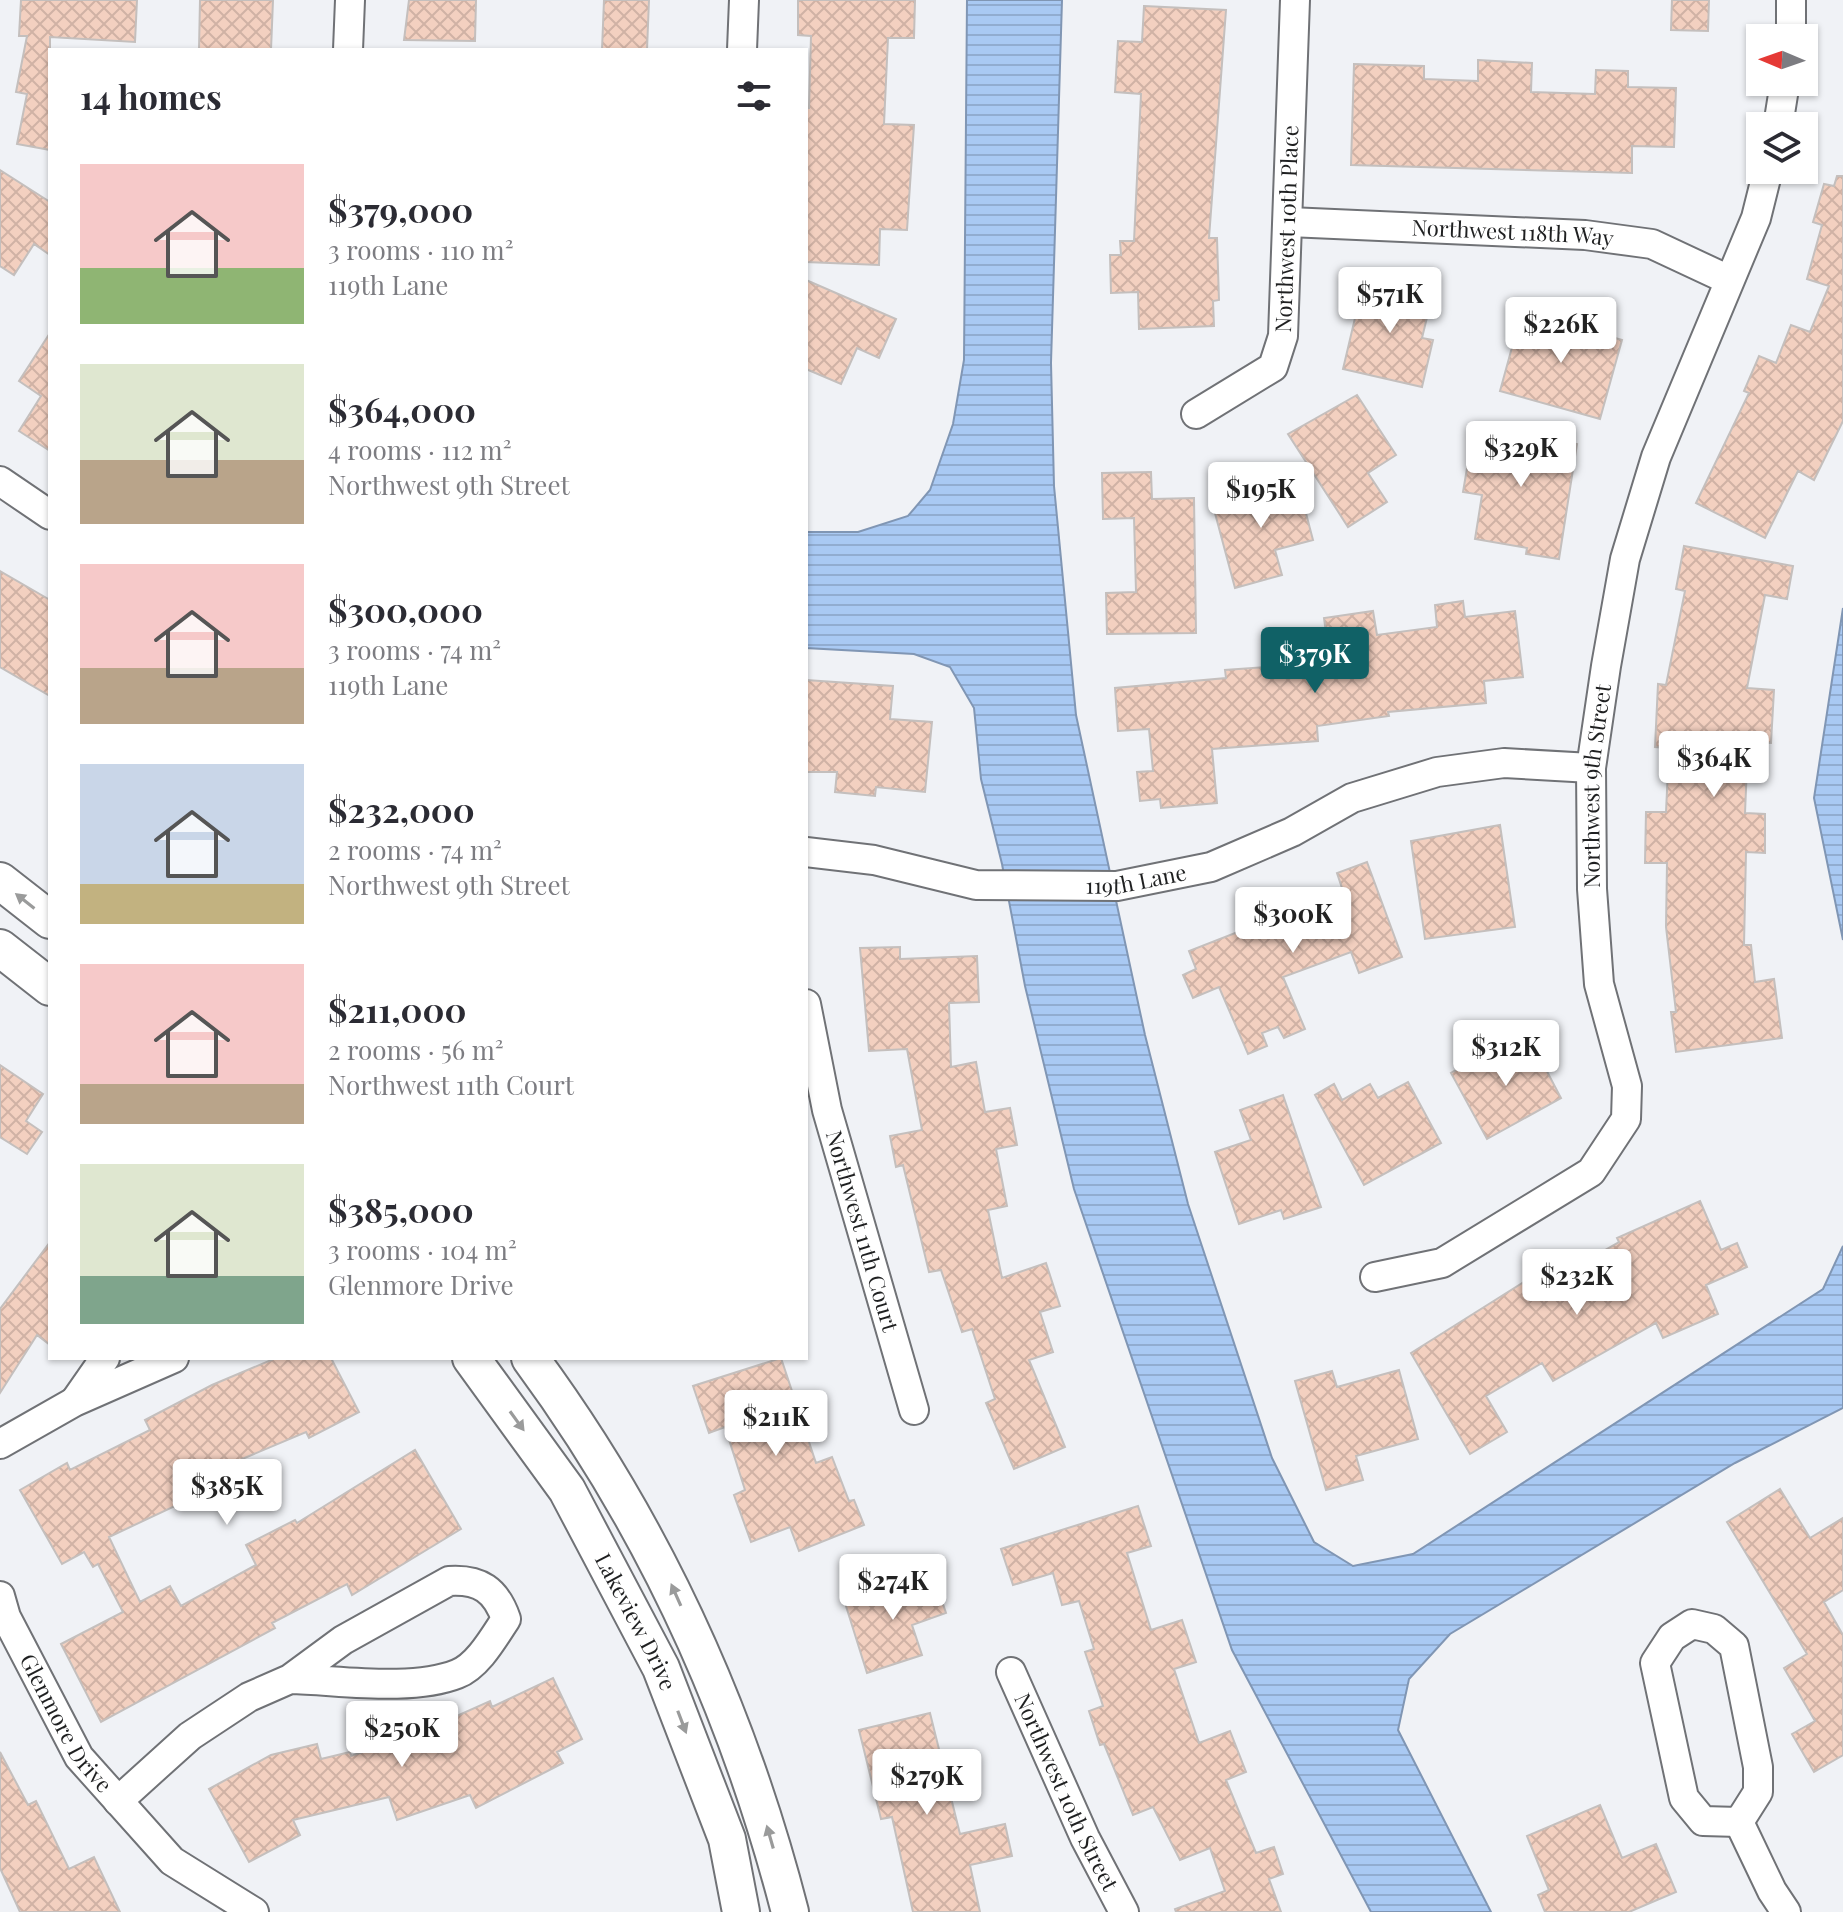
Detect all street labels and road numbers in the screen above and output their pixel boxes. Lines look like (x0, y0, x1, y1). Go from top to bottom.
street label: Northwest 10th Place (1267, 125, 1305, 333)
street label: Northwest 118th Way (1411, 211, 1616, 253)
street label: Northwest 9th Street (1575, 681, 1617, 888)
street label: 119th Lane (1085, 856, 1189, 900)
street label: Northwest 11th Court (820, 1126, 907, 1336)
street label: Lakeview Drive (589, 1548, 684, 1694)
street label: Glenmore Drive (14, 1648, 119, 1798)
street label: Northwest 10th Street (1008, 1688, 1127, 1897)

